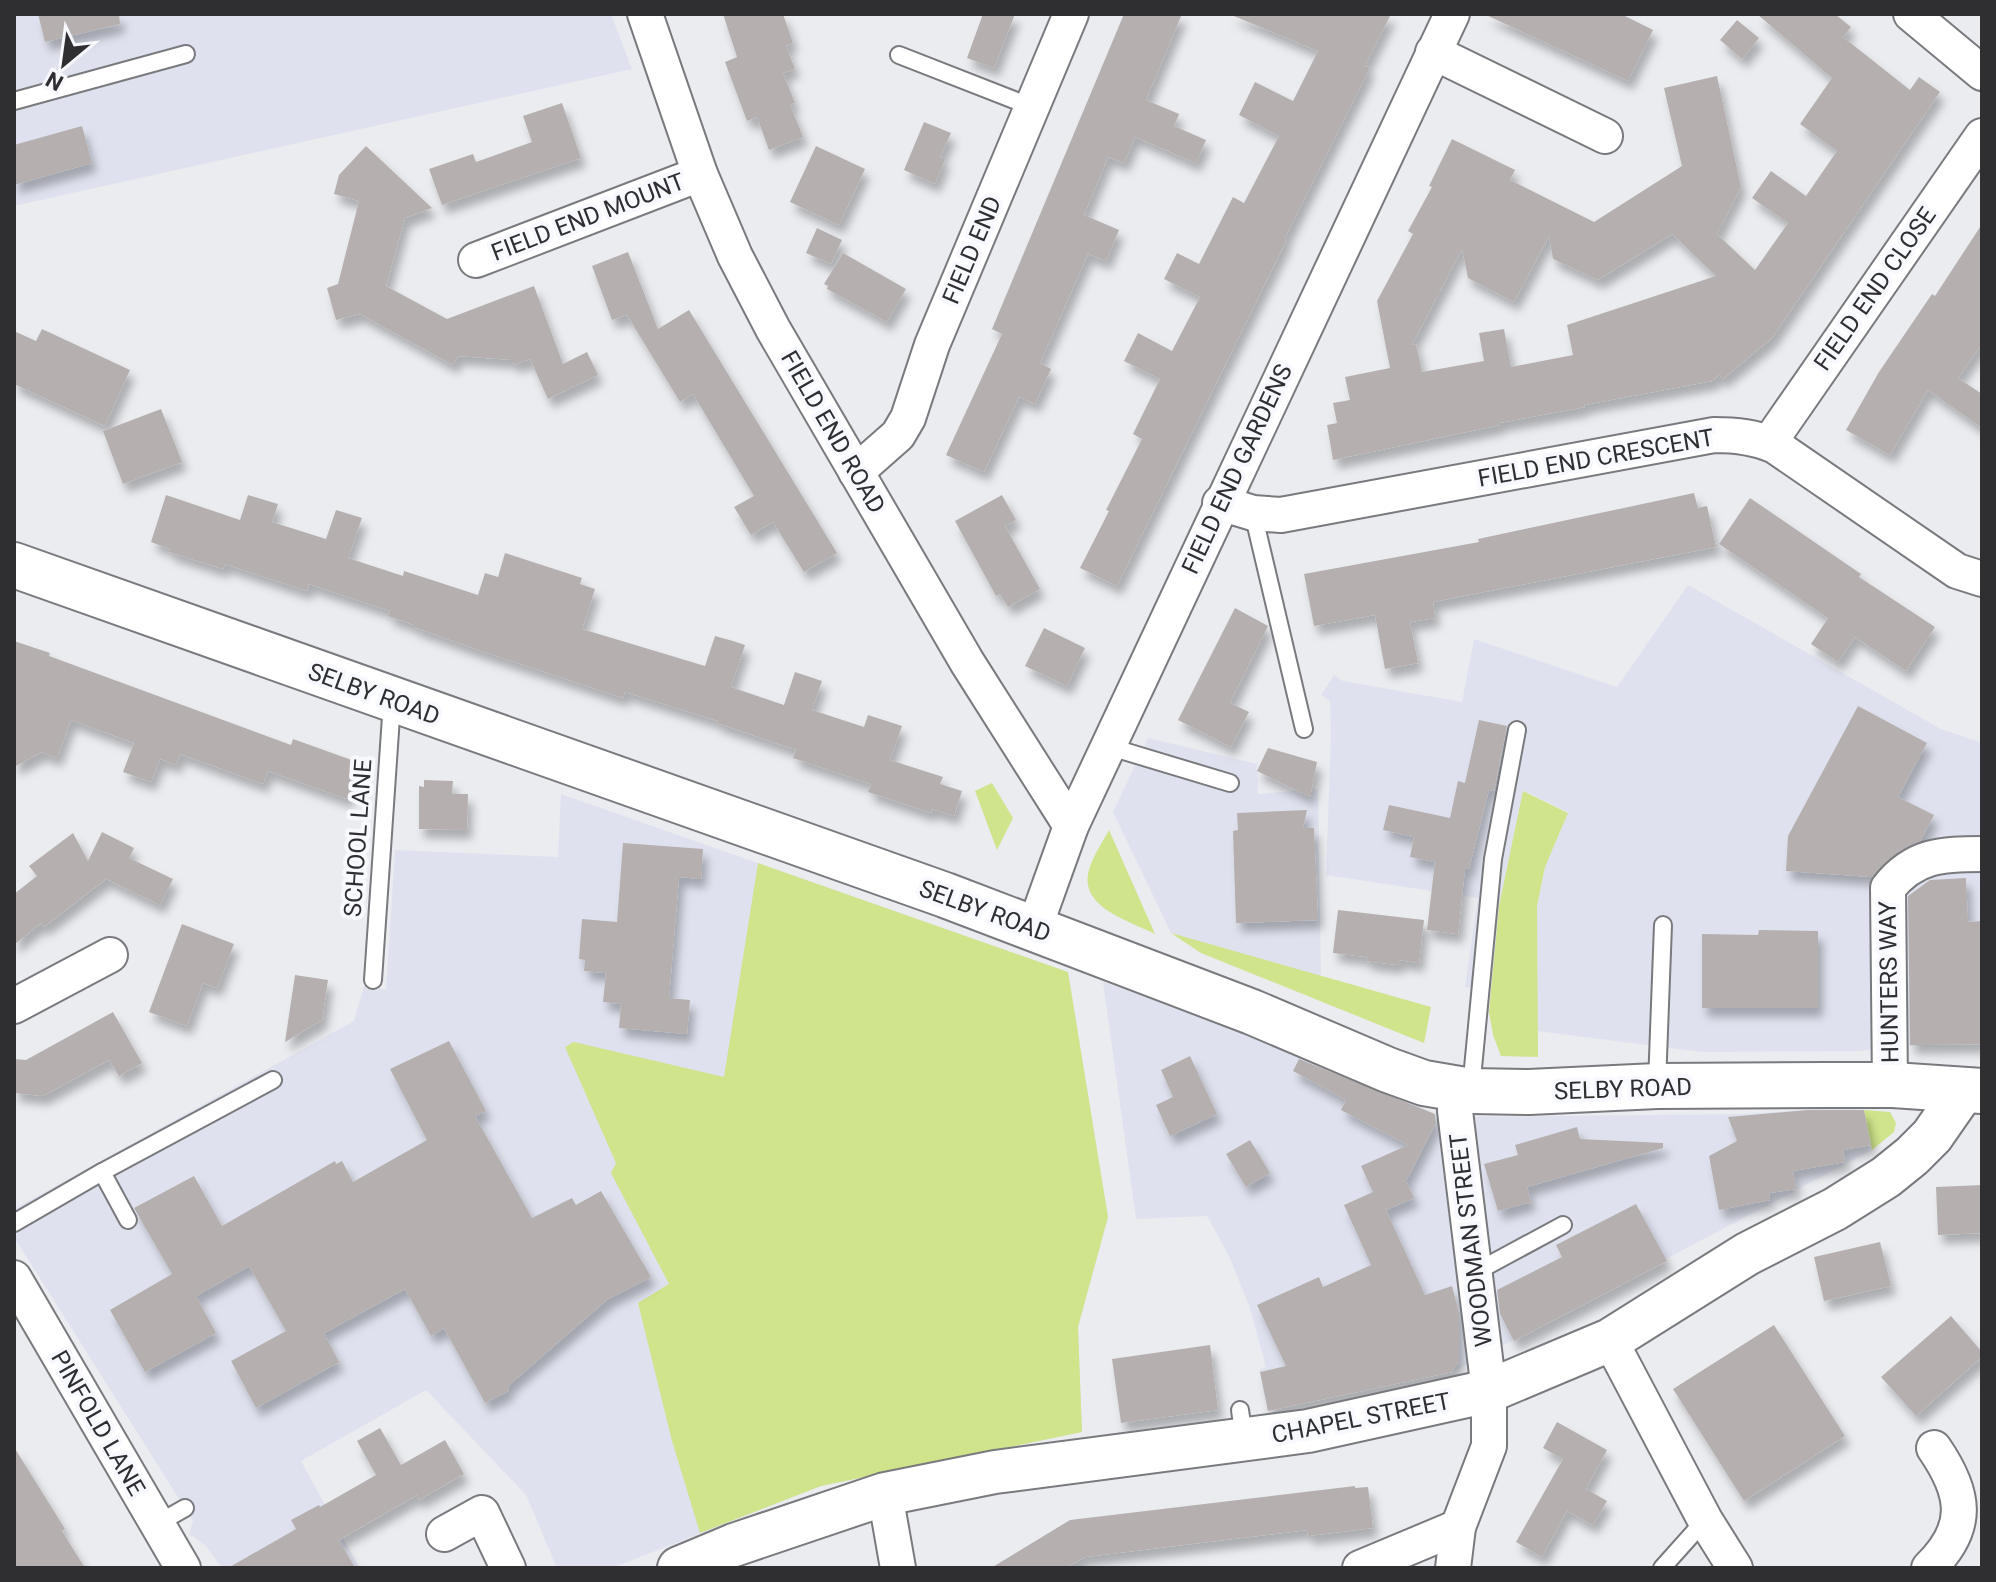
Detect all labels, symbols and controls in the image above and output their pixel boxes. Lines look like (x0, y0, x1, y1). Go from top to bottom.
north arrow (24, 24, 104, 104)
text: N (42, 66, 67, 96)
street label: FIELD END MOUNT (487, 167, 689, 267)
street label: FIELD END (937, 192, 1007, 308)
street label: FIELD END CLOSE (1808, 202, 1942, 376)
street label: FIELD END ROAD (775, 346, 891, 518)
street label: FIELD END GARDENS (1176, 360, 1298, 578)
street label: FIELD END CRESCENT (1476, 423, 1716, 493)
street label: SELBY ROAD (304, 657, 444, 731)
street label: SCHOOL LANE (339, 758, 377, 918)
street label: SELBY ROAD (915, 874, 1055, 948)
street label: HUNTERS WAY (1874, 900, 1904, 1063)
street label: SELBY ROAD (1554, 1073, 1692, 1105)
street label: WOODMAN STREET (1444, 1132, 1498, 1348)
street label: PINFOLD LANE (45, 1346, 151, 1500)
street label: CHAPEL STREET (1269, 1387, 1453, 1449)

